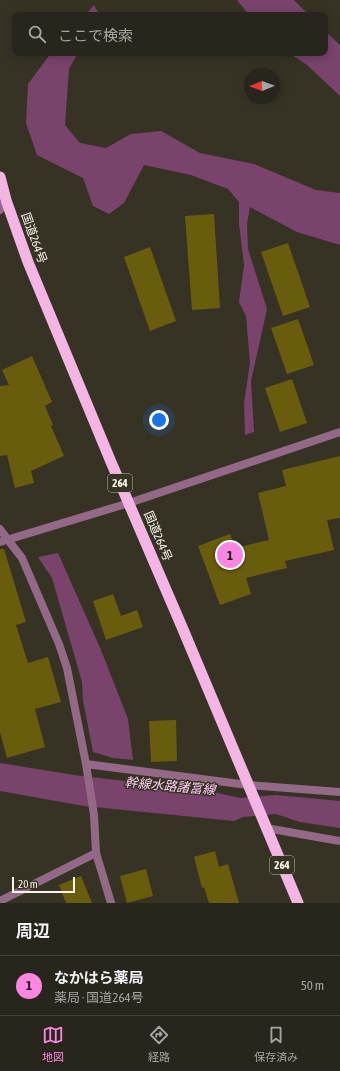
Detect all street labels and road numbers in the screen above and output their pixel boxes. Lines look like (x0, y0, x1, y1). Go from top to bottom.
street label: 国道264号 (18, 211, 50, 265)
road number: 264 (108, 474, 132, 492)
street label: 国道264号 (141, 509, 175, 563)
road number: 264 (270, 856, 294, 874)

